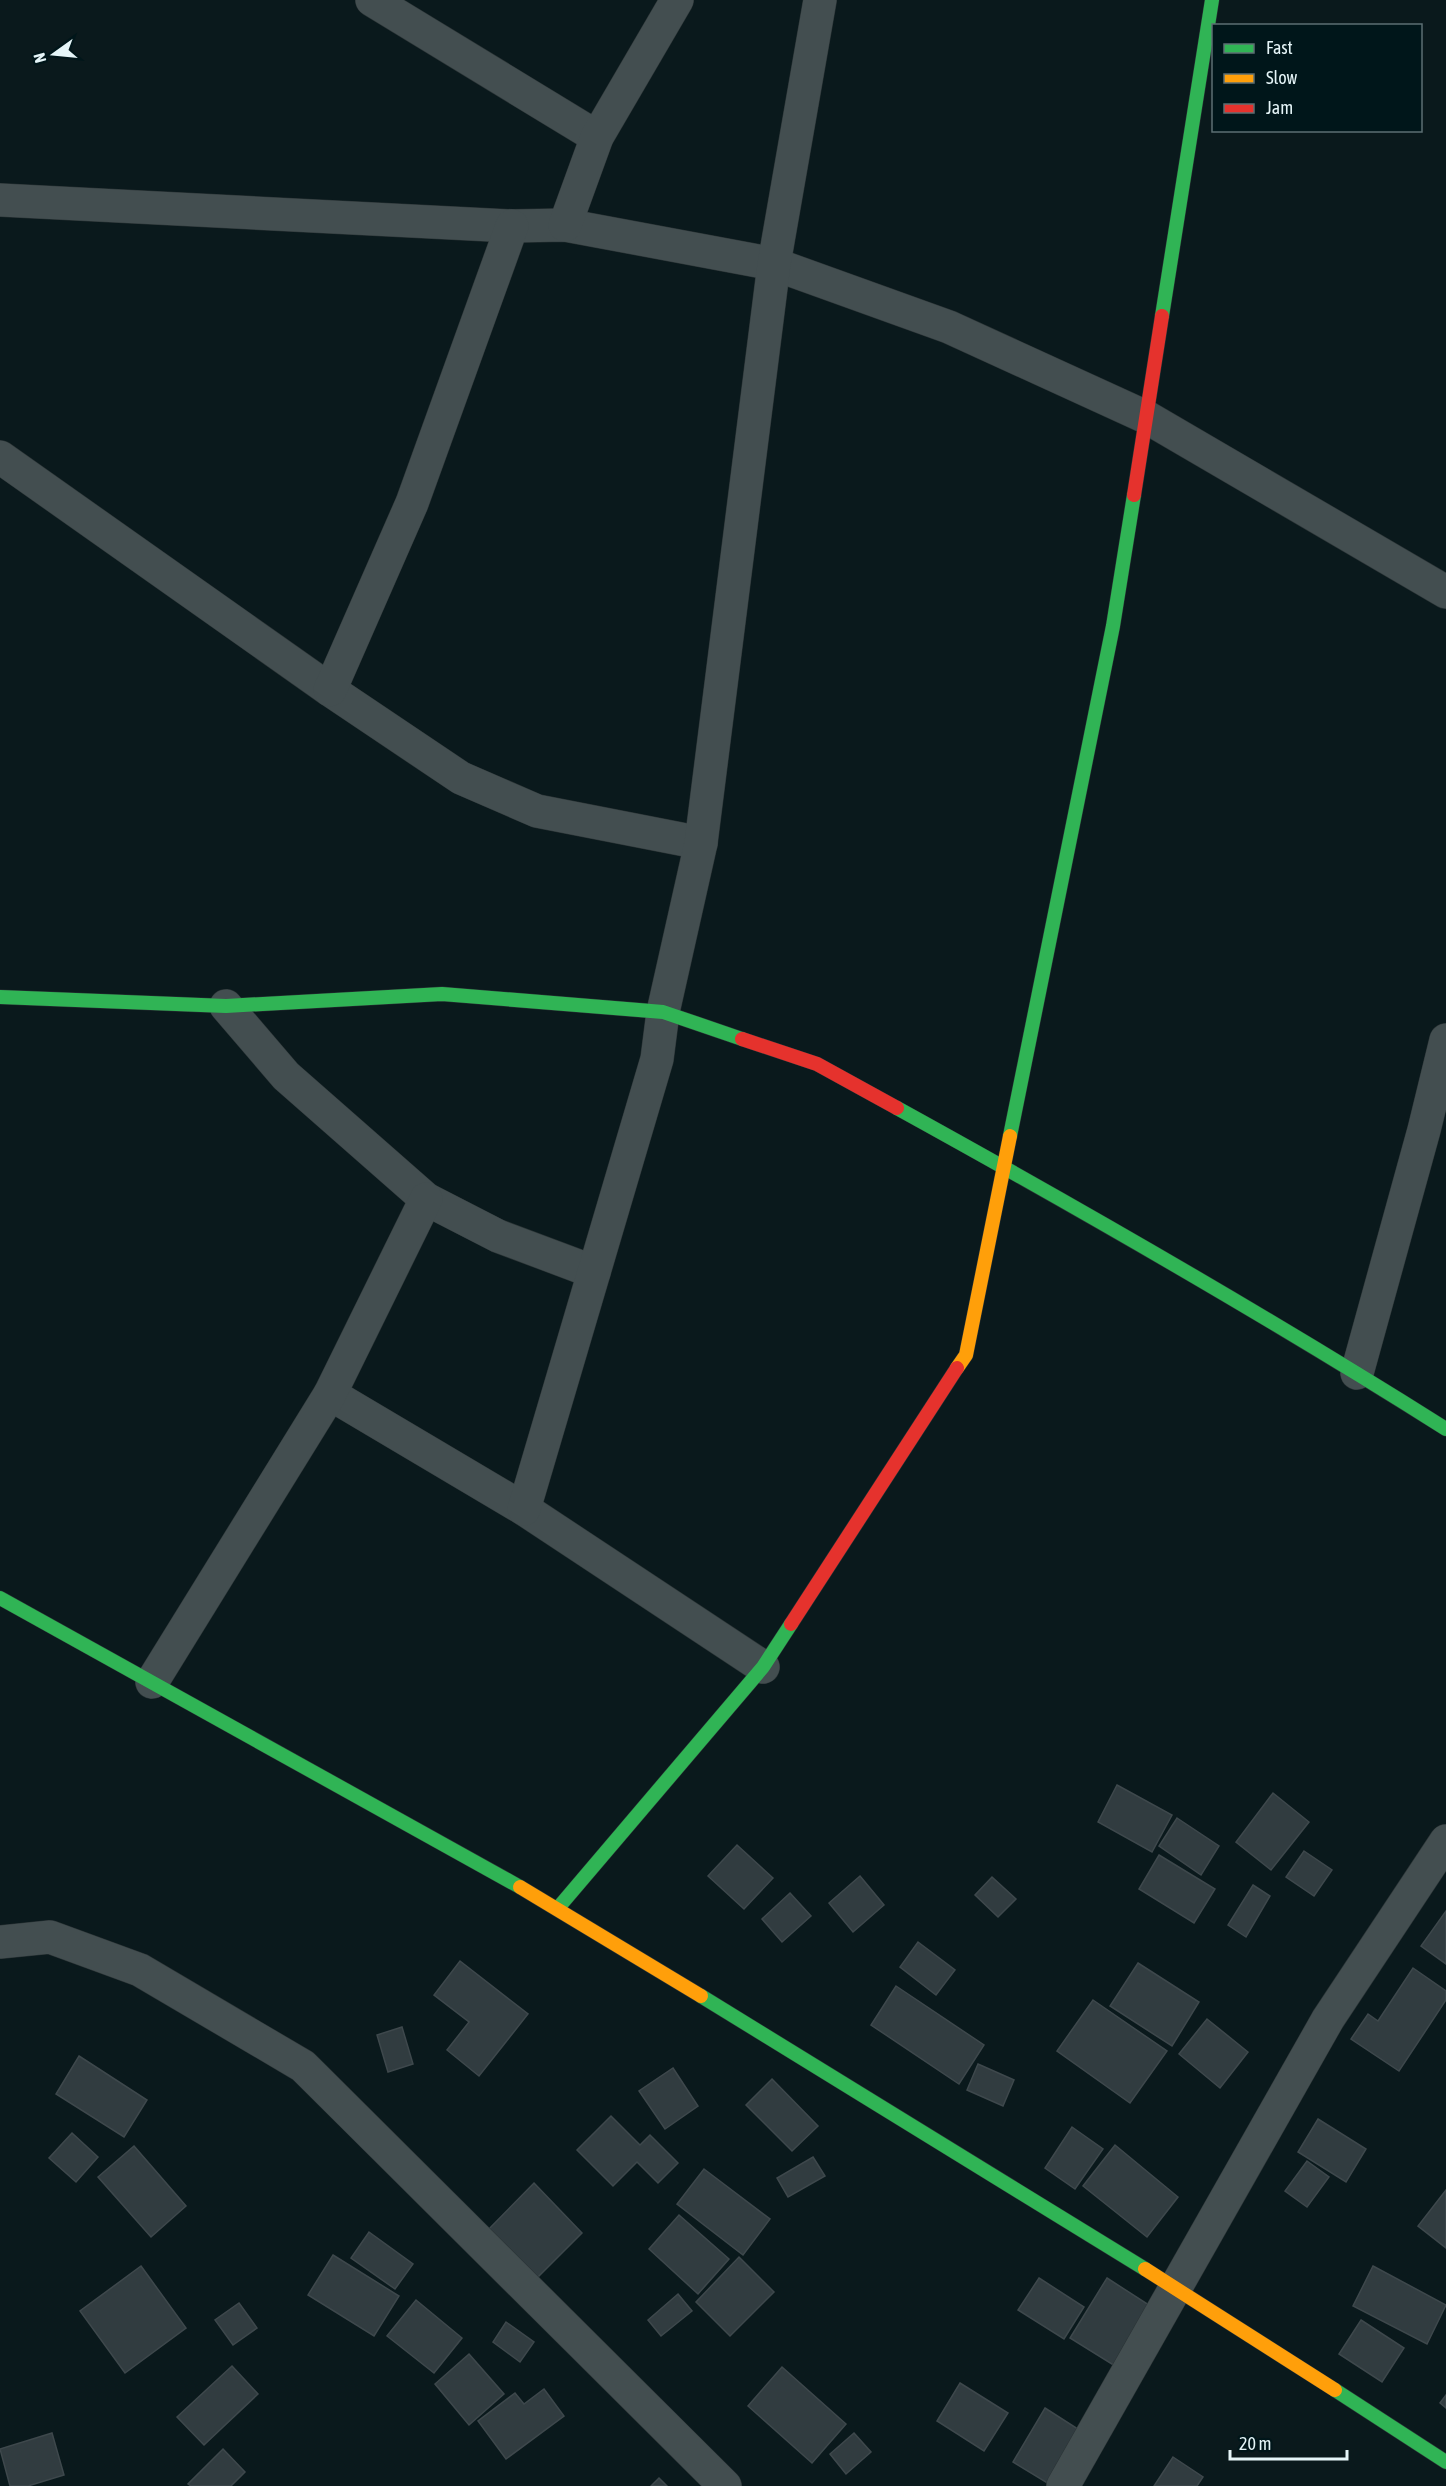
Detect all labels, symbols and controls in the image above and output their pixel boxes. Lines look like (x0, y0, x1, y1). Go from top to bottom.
north arrow (24, 24, 84, 84)
legend (1212, 24, 1422, 132)
text: Fast (1266, 37, 1293, 58)
text: N (30, 51, 49, 65)
text: Slow (1266, 67, 1297, 88)
text: Jam (1266, 97, 1293, 118)
scale bar (1230, 2423, 1347, 2461)
text: 20 m (1239, 2433, 1271, 2454)

